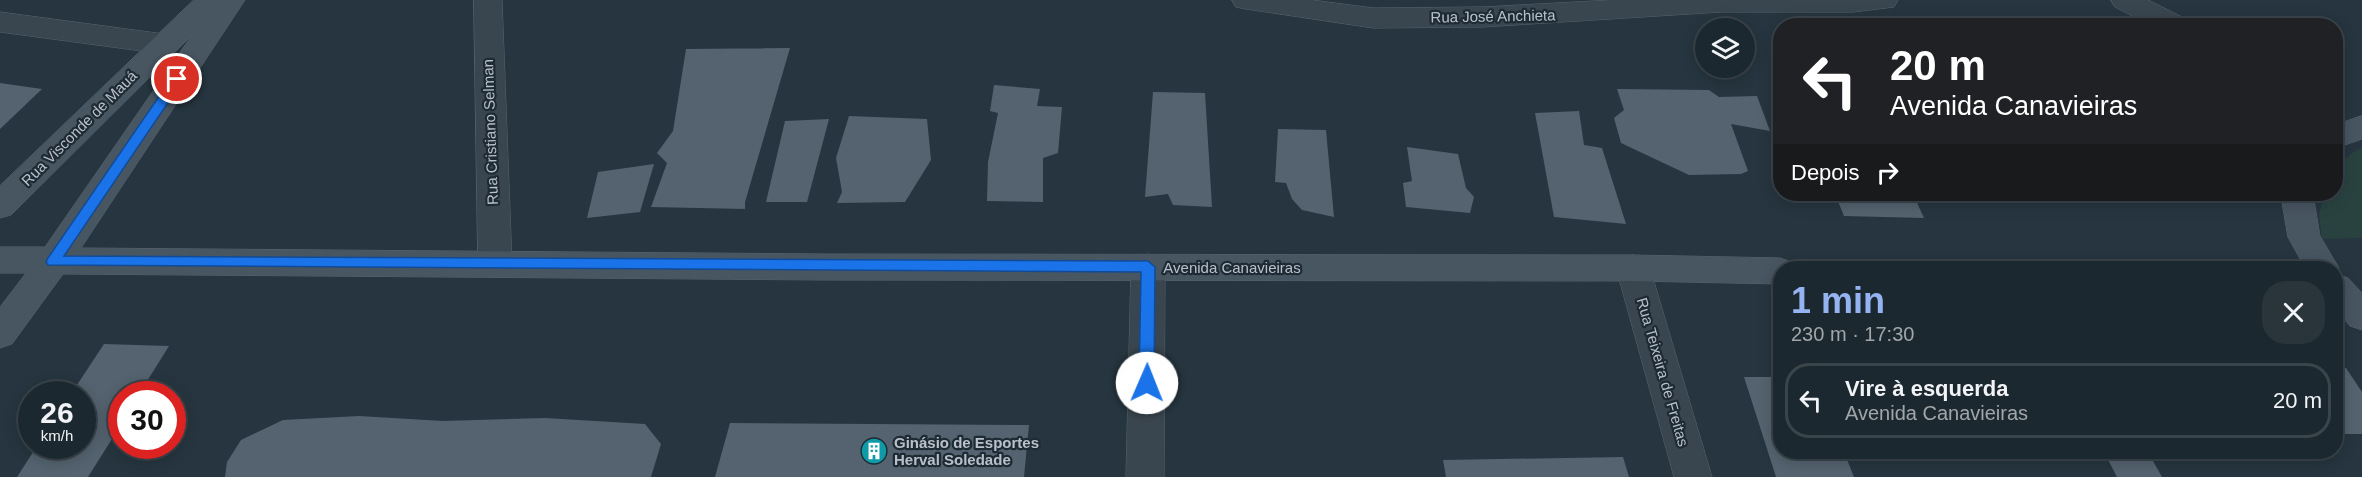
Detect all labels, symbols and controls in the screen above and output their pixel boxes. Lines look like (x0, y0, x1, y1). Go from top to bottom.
street label: Rua José Anchieta (1430, 6, 1556, 26)
map controls (1695, 18, 1755, 78)
button: layers (1695, 18, 1755, 78)
icon: left (1791, 42, 1869, 120)
text: 20 m (1890, 42, 1986, 89)
pin (151, 53, 202, 104)
street label: Rua Cristiano Selman (479, 59, 501, 205)
icon: arrive (160, 62, 193, 95)
street label: Rua Visconde de Mauá (18, 66, 141, 189)
text: Avenida Canavieiras (1890, 91, 2137, 121)
icon: right (1871, 156, 1904, 189)
text: Depois (1791, 160, 1859, 185)
street label: Avenida Canavieiras (1163, 259, 1301, 276)
text: 1 min (1791, 280, 1885, 321)
button: close (2262, 281, 2325, 344)
street label: Rua Teixeira de Freitas (1634, 296, 1692, 448)
text: 230 m · 17:30 (1791, 323, 1914, 345)
position arrow (1115, 351, 1179, 415)
text: Vire à esquerda (1845, 376, 2008, 401)
speed limit sign: 30 (108, 381, 186, 459)
icon: left (1794, 384, 1827, 417)
text: 20 m (2273, 388, 2322, 413)
text: 26 (40, 396, 74, 429)
text: Avenida Canavieiras (1845, 402, 2028, 424)
text: km/h (41, 427, 73, 444)
place label: Ginásio de Esportes Herval Soledade (894, 434, 1039, 468)
building icon: Ginásio de Esportes Herval Soledade (859, 436, 889, 466)

